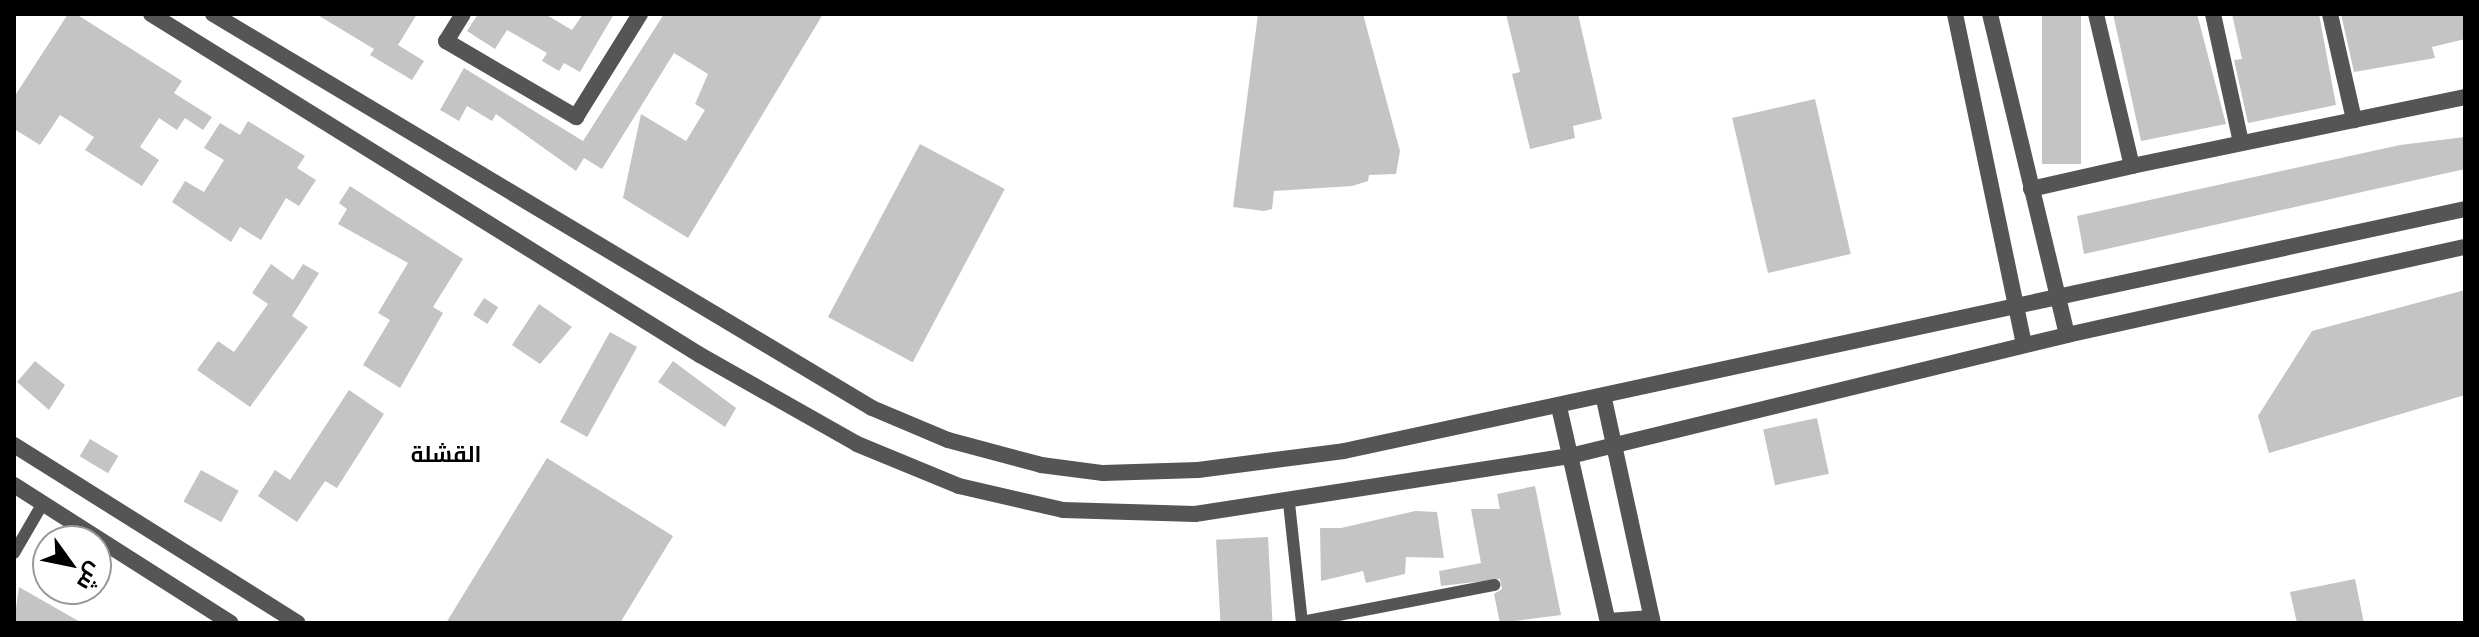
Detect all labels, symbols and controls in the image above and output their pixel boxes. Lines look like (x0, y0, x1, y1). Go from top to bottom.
district label: القشلة (411, 442, 481, 468)
north arrow (32, 525, 112, 605)
text: ش (69, 556, 112, 598)

